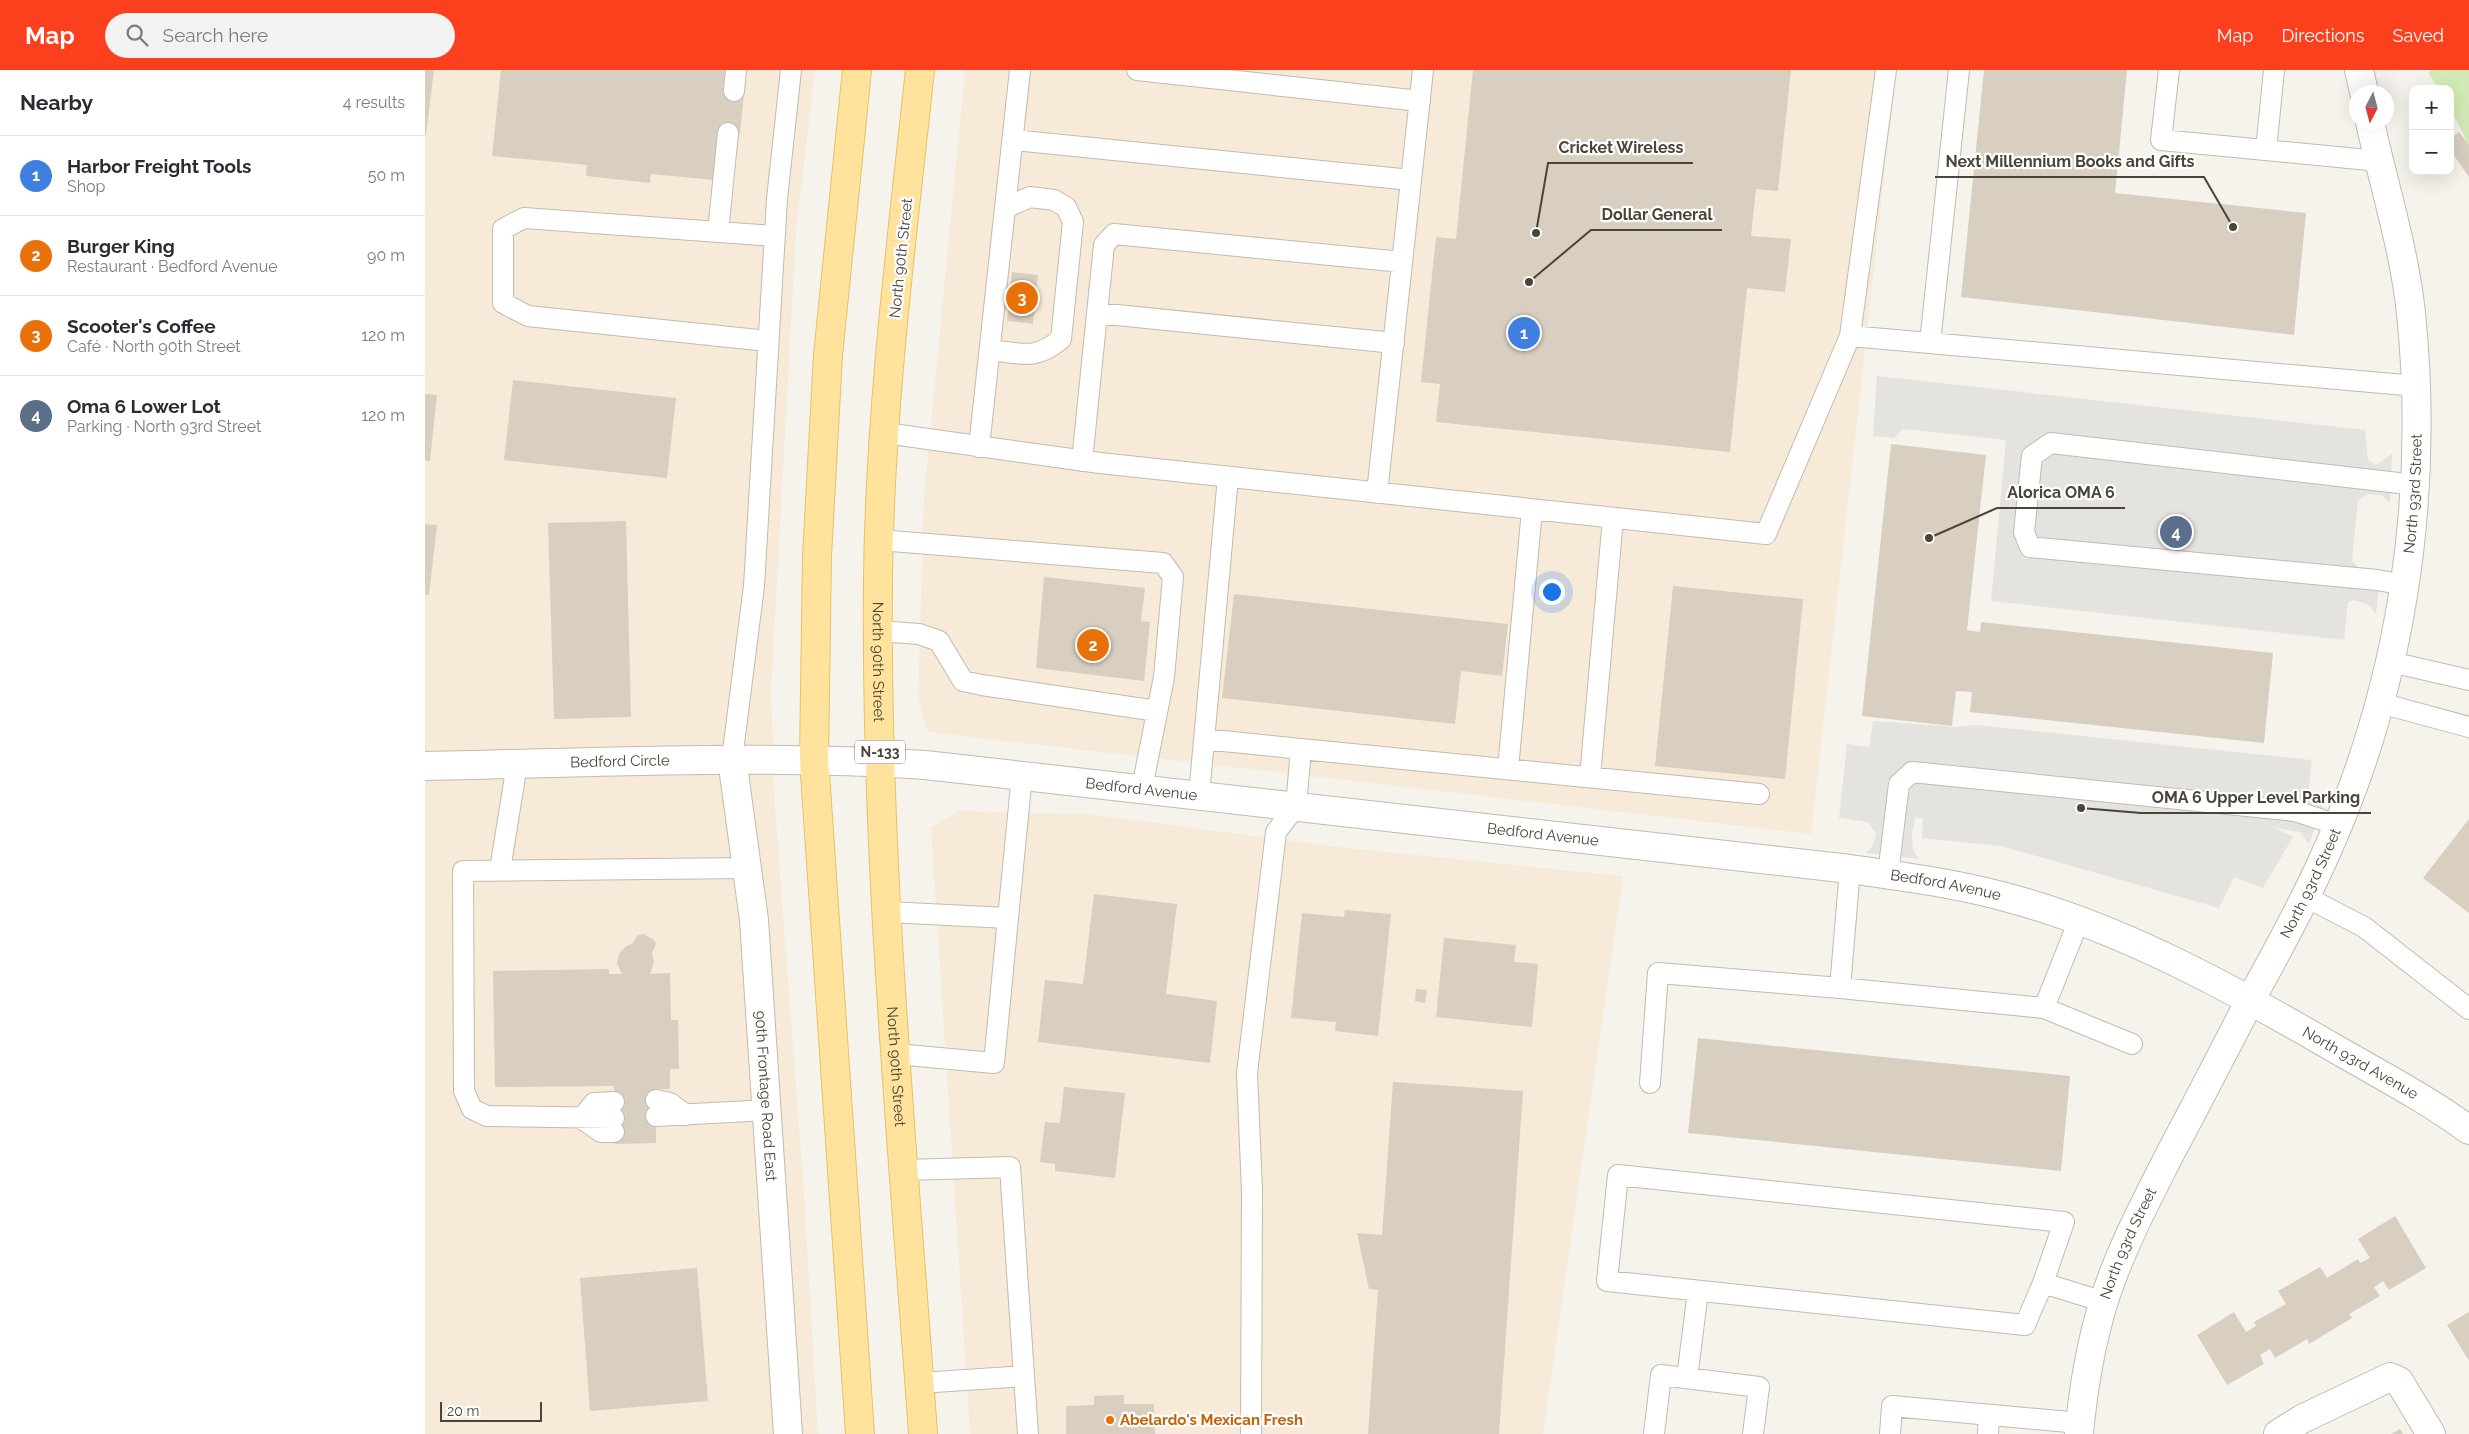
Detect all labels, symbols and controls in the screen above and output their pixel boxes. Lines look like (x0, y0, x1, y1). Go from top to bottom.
search box (105, 13, 455, 58)
text: Map (25, 21, 75, 50)
icon: search (123, 21, 151, 49)
text: Search here (163, 24, 268, 46)
text: Map (2217, 25, 2253, 46)
text: Directions (2281, 25, 2365, 46)
text: Saved (2393, 25, 2444, 46)
north arrow (2349, 85, 2394, 130)
map controls (2409, 85, 2454, 175)
button: + (2409, 85, 2454, 130)
text: Nearby (20, 90, 93, 115)
text: 4 results (343, 93, 405, 112)
button: − (2409, 130, 2454, 175)
callout: Cricket Wireless (1548, 132, 1693, 163)
text: Cricket Wireless (1559, 138, 1683, 157)
callout: Next Millennium Books and Gifts (1935, 146, 2204, 177)
text: Next Millennium Books and Gifts (1945, 152, 2195, 171)
text: Harbor Freight Tools (67, 155, 251, 177)
text: 1 (32, 166, 40, 185)
text: 50 m (368, 166, 405, 185)
text: Shop (67, 177, 105, 196)
street label: North 90th Street (886, 197, 916, 319)
callout: Dollar General (1591, 199, 1722, 230)
text: Dollar General (1601, 205, 1713, 224)
text: Burger King (67, 235, 175, 257)
text: 2 (31, 246, 41, 265)
text: 90 m (367, 246, 405, 265)
text: Restaurant · Bedford Avenue (67, 257, 278, 276)
pin: 3 (1006, 279, 1038, 317)
pin: 1 (1508, 314, 1540, 352)
text: Scooter's Coffee (67, 315, 216, 337)
text: 3 (32, 326, 40, 345)
text: 120 m (361, 326, 405, 345)
text: Café · North 90th Street (67, 337, 241, 356)
text: Oma 6 Lower Lot (67, 395, 221, 417)
text: 4 (31, 406, 41, 425)
text: 120 m (361, 406, 405, 425)
text: Parking · North 93rd Street (67, 417, 261, 436)
street label: North 93rd Street (2400, 434, 2426, 554)
callout: Alorica OMA 6 (1997, 477, 2125, 508)
text: Alorica OMA 6 (2007, 483, 2115, 502)
pin: 4 (2160, 513, 2192, 551)
your location (1539, 579, 1565, 605)
street label: North 90th Street (869, 602, 888, 722)
pin: 2 (1077, 626, 1109, 664)
road number: N-133 (855, 740, 905, 764)
street label: Bedford Circle (570, 751, 670, 772)
street label: Bedford Avenue (1085, 774, 1198, 805)
callout: OMA 6 Upper Level Parking (2141, 782, 2371, 813)
text: OMA 6 Upper Level Parking (2152, 788, 2360, 807)
street label: Bedford Avenue (1486, 819, 1600, 850)
street label: North 93rd Street (2277, 826, 2345, 941)
street label: Bedford Avenue (1889, 866, 2003, 904)
street label: North 90th Street (883, 1006, 909, 1127)
street label: 90th Frontage Road East (751, 1010, 780, 1182)
street label: North 93rd Avenue (2299, 1023, 2422, 1103)
street label: North 93rd Street (2096, 1185, 2160, 1302)
scale bar (440, 1399, 543, 1422)
text: 20 m (447, 1403, 479, 1419)
place label: Abelardo's Mexican Fresh (1120, 1411, 1303, 1429)
marker: Abelardo's Mexican Fresh (1104, 1414, 1116, 1426)

